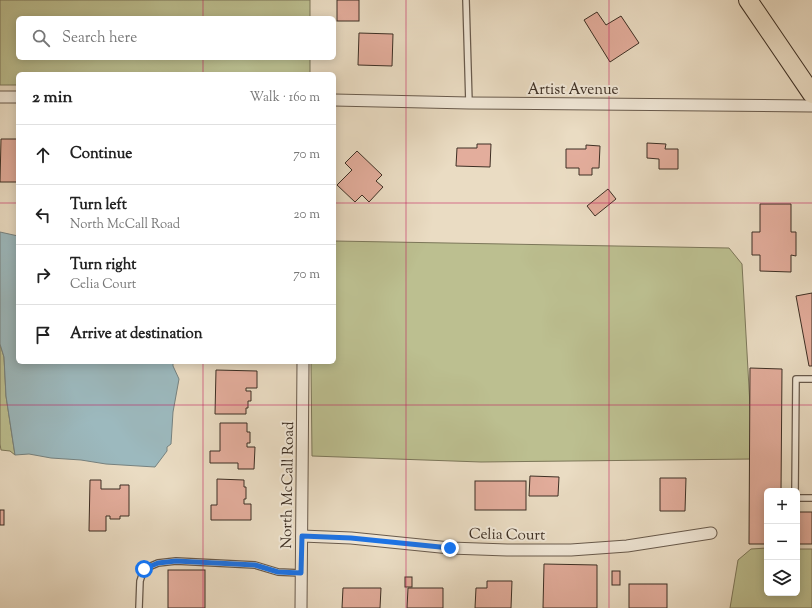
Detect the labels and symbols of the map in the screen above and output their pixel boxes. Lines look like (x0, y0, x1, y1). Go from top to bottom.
street label: Artist Avenue (527, 80, 619, 101)
street label: North McCall Road (277, 421, 300, 549)
street label: Celia Court (469, 524, 545, 547)
route end (441, 539, 459, 557)
route start (135, 560, 153, 578)

